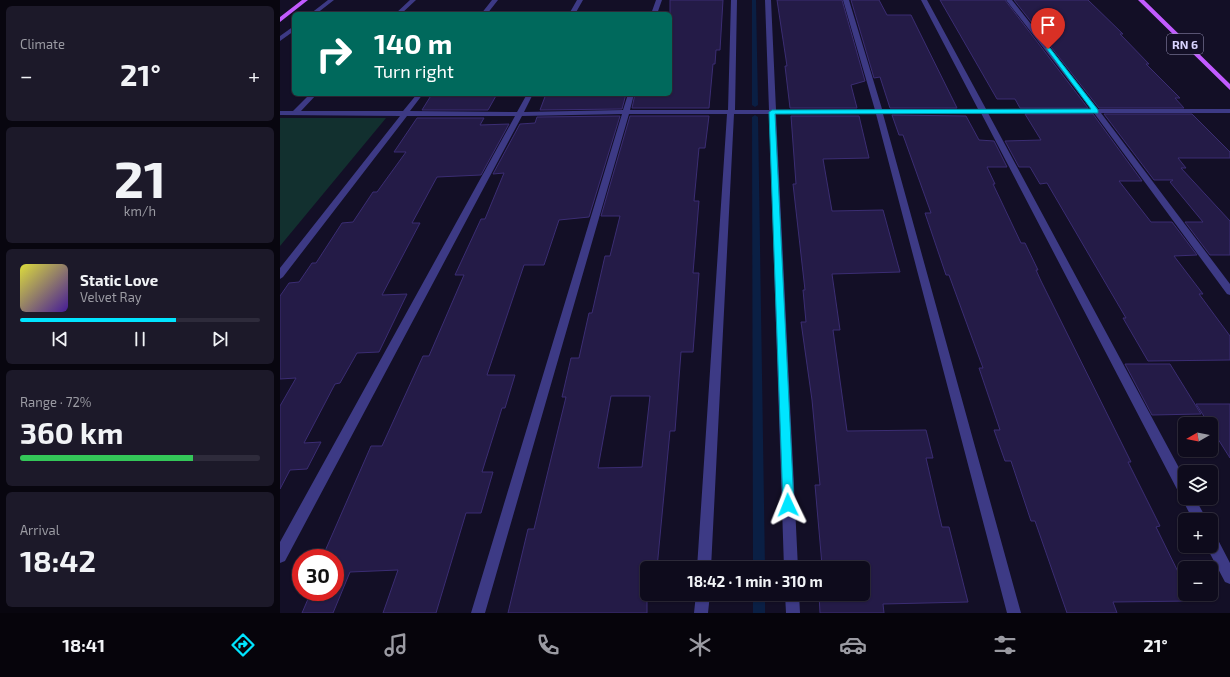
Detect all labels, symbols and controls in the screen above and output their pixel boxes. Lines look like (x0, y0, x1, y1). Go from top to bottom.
pin (1031, 8, 1065, 49)
icon: arrive (1037, 14, 1059, 36)
text: 140 m (374, 26, 452, 60)
icon: right (308, 28, 360, 80)
road number: RN 6 (1167, 34, 1203, 54)
text: Climate (20, 36, 65, 52)
text: 21° (120, 56, 161, 92)
text: Turn right (374, 60, 454, 82)
text: − (20, 62, 33, 88)
text: + (248, 62, 260, 88)
text: 21 (114, 146, 166, 208)
text: km/h (124, 203, 156, 219)
text: Static Love (80, 271, 158, 289)
text: Velvet Ray (80, 289, 142, 305)
icon: previous (49, 328, 71, 350)
icon: pause (129, 328, 151, 350)
icon: next (209, 328, 231, 350)
text: Range · 72% (20, 394, 91, 410)
text: 360 km (20, 414, 123, 450)
north arrow (1178, 417, 1218, 457)
map controls (1178, 417, 1218, 601)
button: layers (1178, 465, 1218, 505)
position arrow (767, 484, 809, 526)
button: + (1178, 513, 1218, 553)
text: Arrival (20, 522, 60, 538)
text: 18:42 (20, 542, 96, 578)
speed limit sign: 30 (292, 549, 344, 601)
button: − (1178, 561, 1218, 601)
text: 18:42 · 1 min · 310 m (687, 572, 823, 590)
icon: directions (229, 631, 257, 659)
icon: music (382, 631, 410, 659)
icon: phone (534, 631, 562, 659)
icon: climate (686, 631, 714, 659)
icon: car (839, 631, 867, 659)
icon: filters (991, 631, 1019, 659)
text: 18:41 (62, 634, 105, 656)
text: 21° (1143, 634, 1168, 656)

